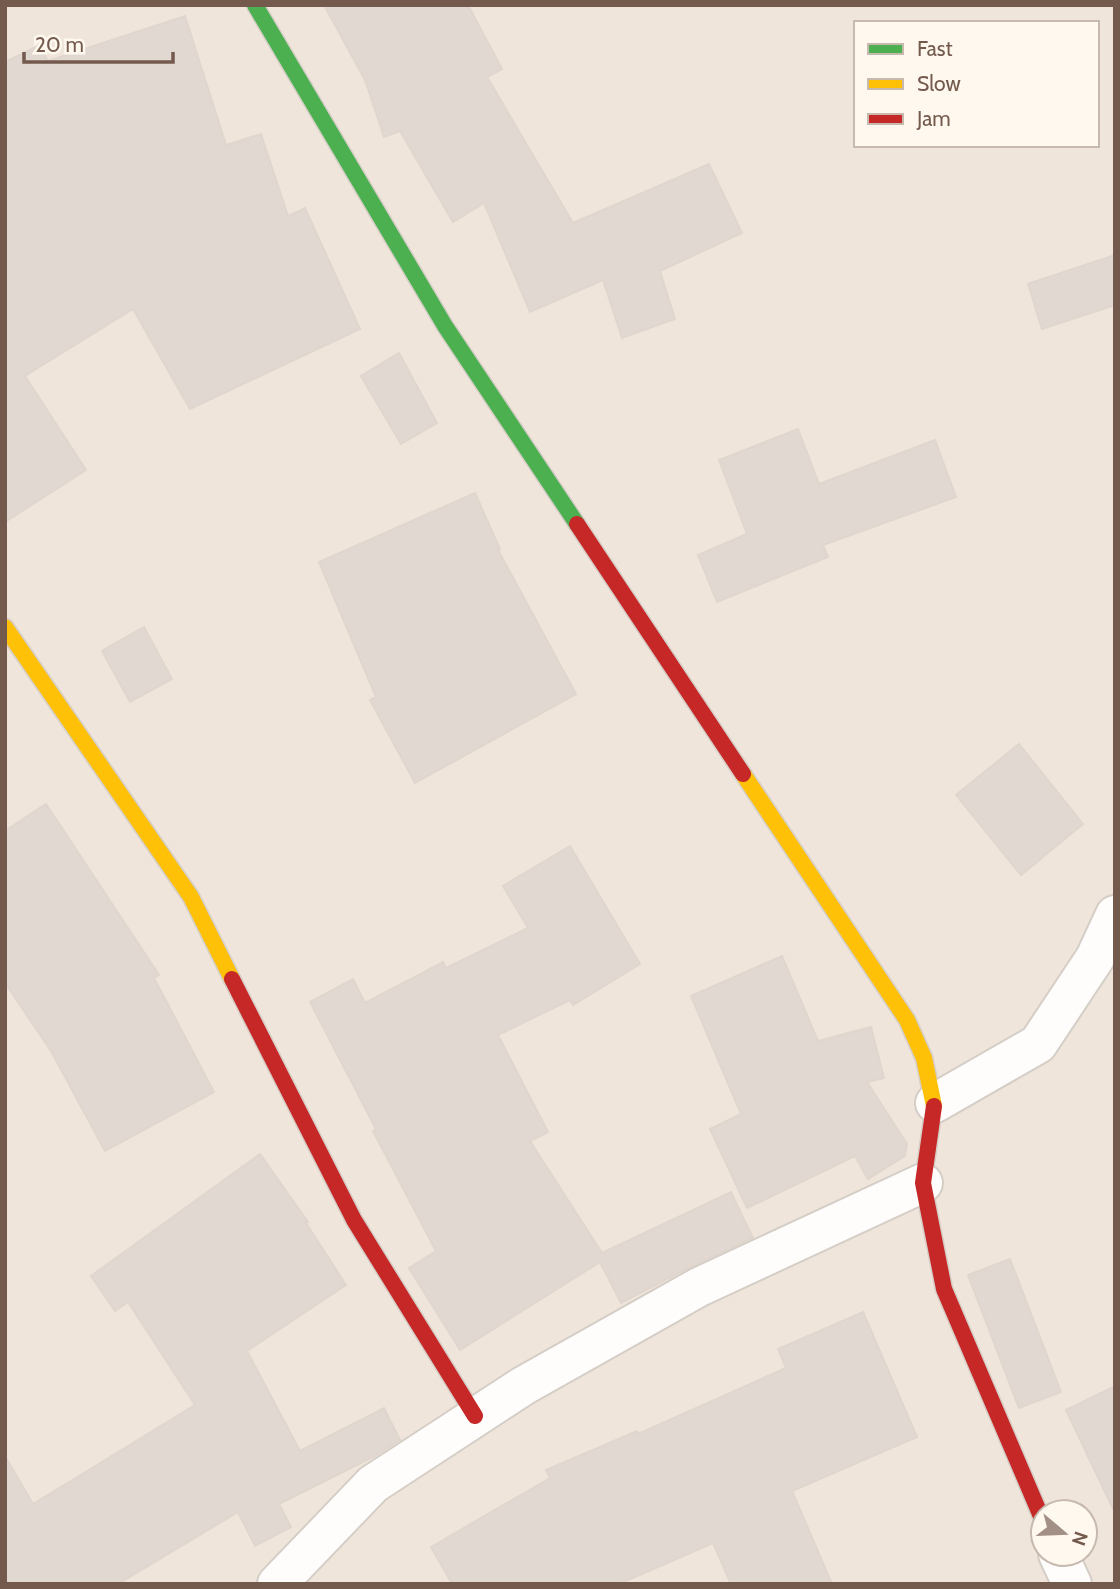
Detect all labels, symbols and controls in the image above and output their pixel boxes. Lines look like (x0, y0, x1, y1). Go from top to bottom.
scale bar (24, 21, 173, 65)
legend (854, 21, 1099, 147)
text: 20 m (35, 32, 84, 57)
text: Fast (917, 36, 953, 61)
text: Slow (917, 71, 961, 96)
text: Jam (916, 106, 951, 131)
north arrow (1029, 1498, 1099, 1568)
text: N (1067, 1528, 1093, 1548)

